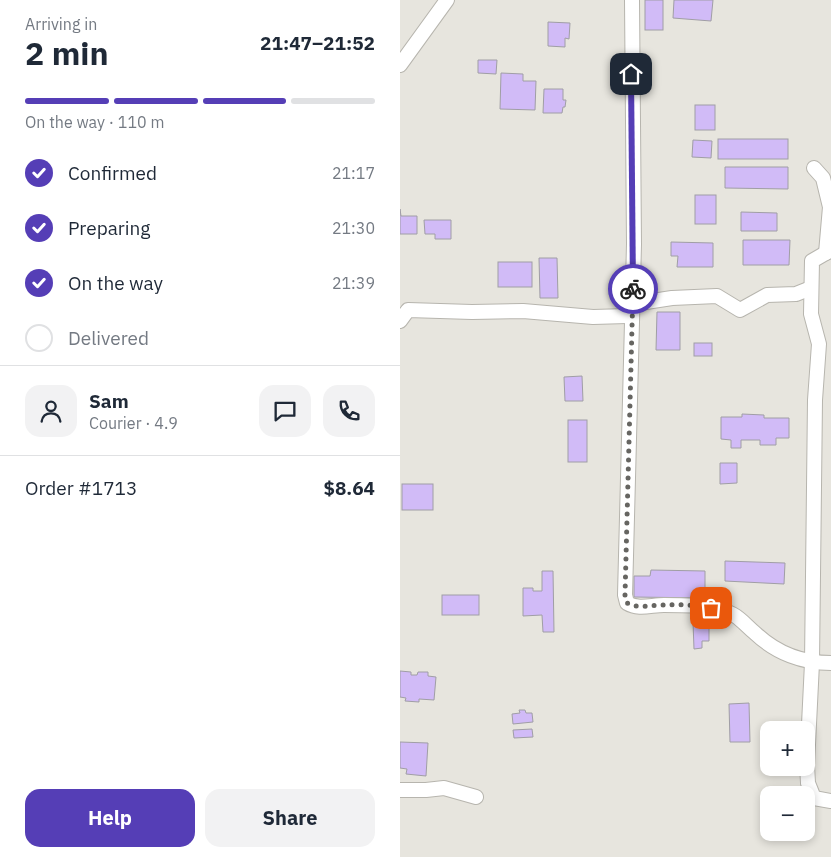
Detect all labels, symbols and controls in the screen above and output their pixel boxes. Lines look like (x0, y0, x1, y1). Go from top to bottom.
text: Arriving in (25, 14, 97, 34)
text: 21:47–21:52 (260, 31, 375, 55)
text: 2 min (25, 32, 109, 74)
pin (610, 53, 652, 95)
icon: home (617, 60, 645, 88)
text: On the way · 110 m (25, 112, 164, 132)
icon: check (25, 159, 53, 187)
text: Confirmed (68, 161, 157, 185)
text: 21:17 (332, 163, 375, 183)
icon: check (25, 214, 53, 242)
text: Preparing (68, 216, 150, 240)
text: 21:30 (332, 218, 375, 238)
courier (608, 264, 658, 314)
icon: check (25, 269, 53, 297)
text: On the way (68, 271, 163, 295)
text: 21:39 (332, 273, 375, 293)
icon: bike (619, 275, 647, 303)
text: Delivered (68, 326, 149, 350)
button: person (25, 385, 77, 437)
button: chat (259, 385, 311, 437)
button: phone (323, 385, 375, 437)
text: Sam (89, 389, 129, 413)
text: Courier · 4.9 (89, 413, 178, 433)
text: Order #1713 (25, 476, 137, 500)
text: $8.64 (323, 476, 375, 500)
pin (690, 587, 732, 629)
icon: bag (697, 594, 725, 622)
map controls (760, 721, 815, 841)
button: + (760, 721, 815, 776)
button: − (760, 786, 815, 841)
button: Help (25, 789, 195, 847)
button: Share (205, 789, 375, 847)

